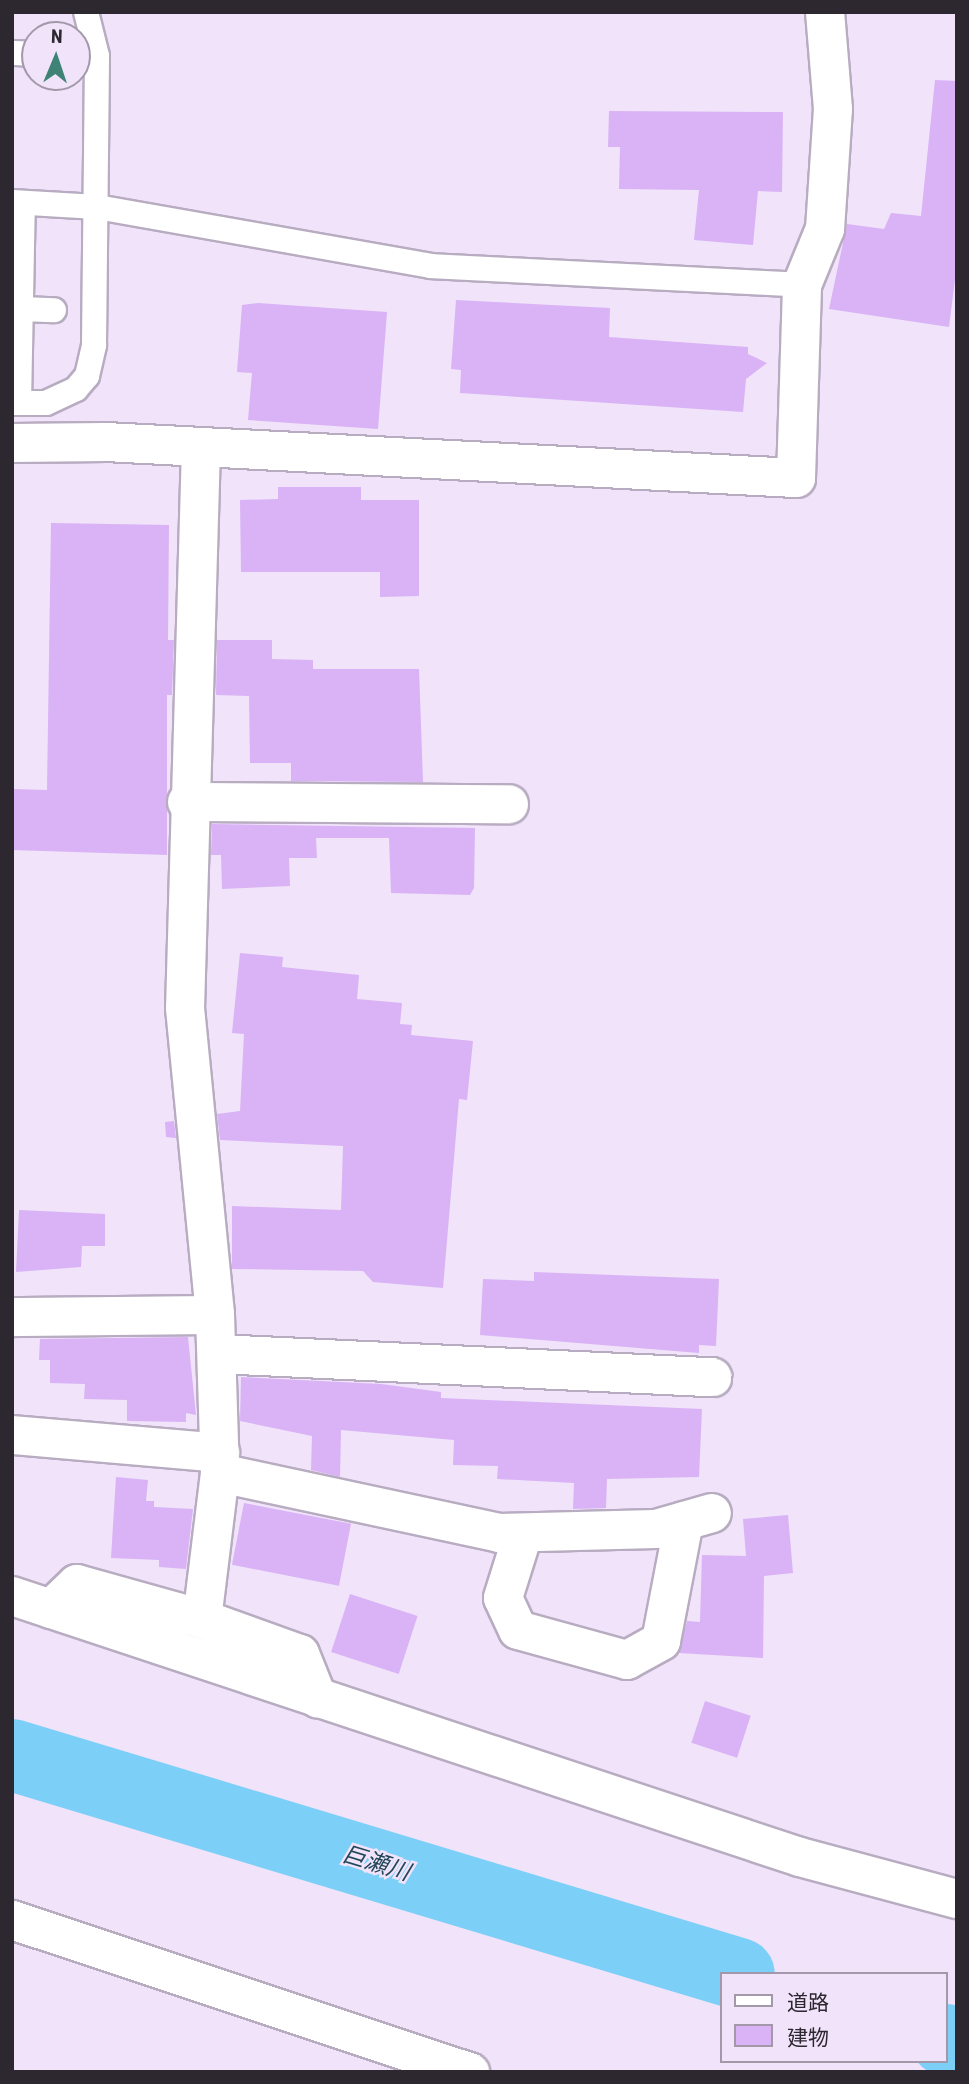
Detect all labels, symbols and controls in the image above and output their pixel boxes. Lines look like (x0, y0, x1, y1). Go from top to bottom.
north arrow (21, 21, 91, 91)
text: N (50, 25, 63, 48)
water label: 巨瀬川 (339, 1841, 413, 1887)
legend (720, 1972, 948, 2063)
text: 道路 (787, 1991, 829, 2015)
text: 建物 (787, 2026, 829, 2050)

